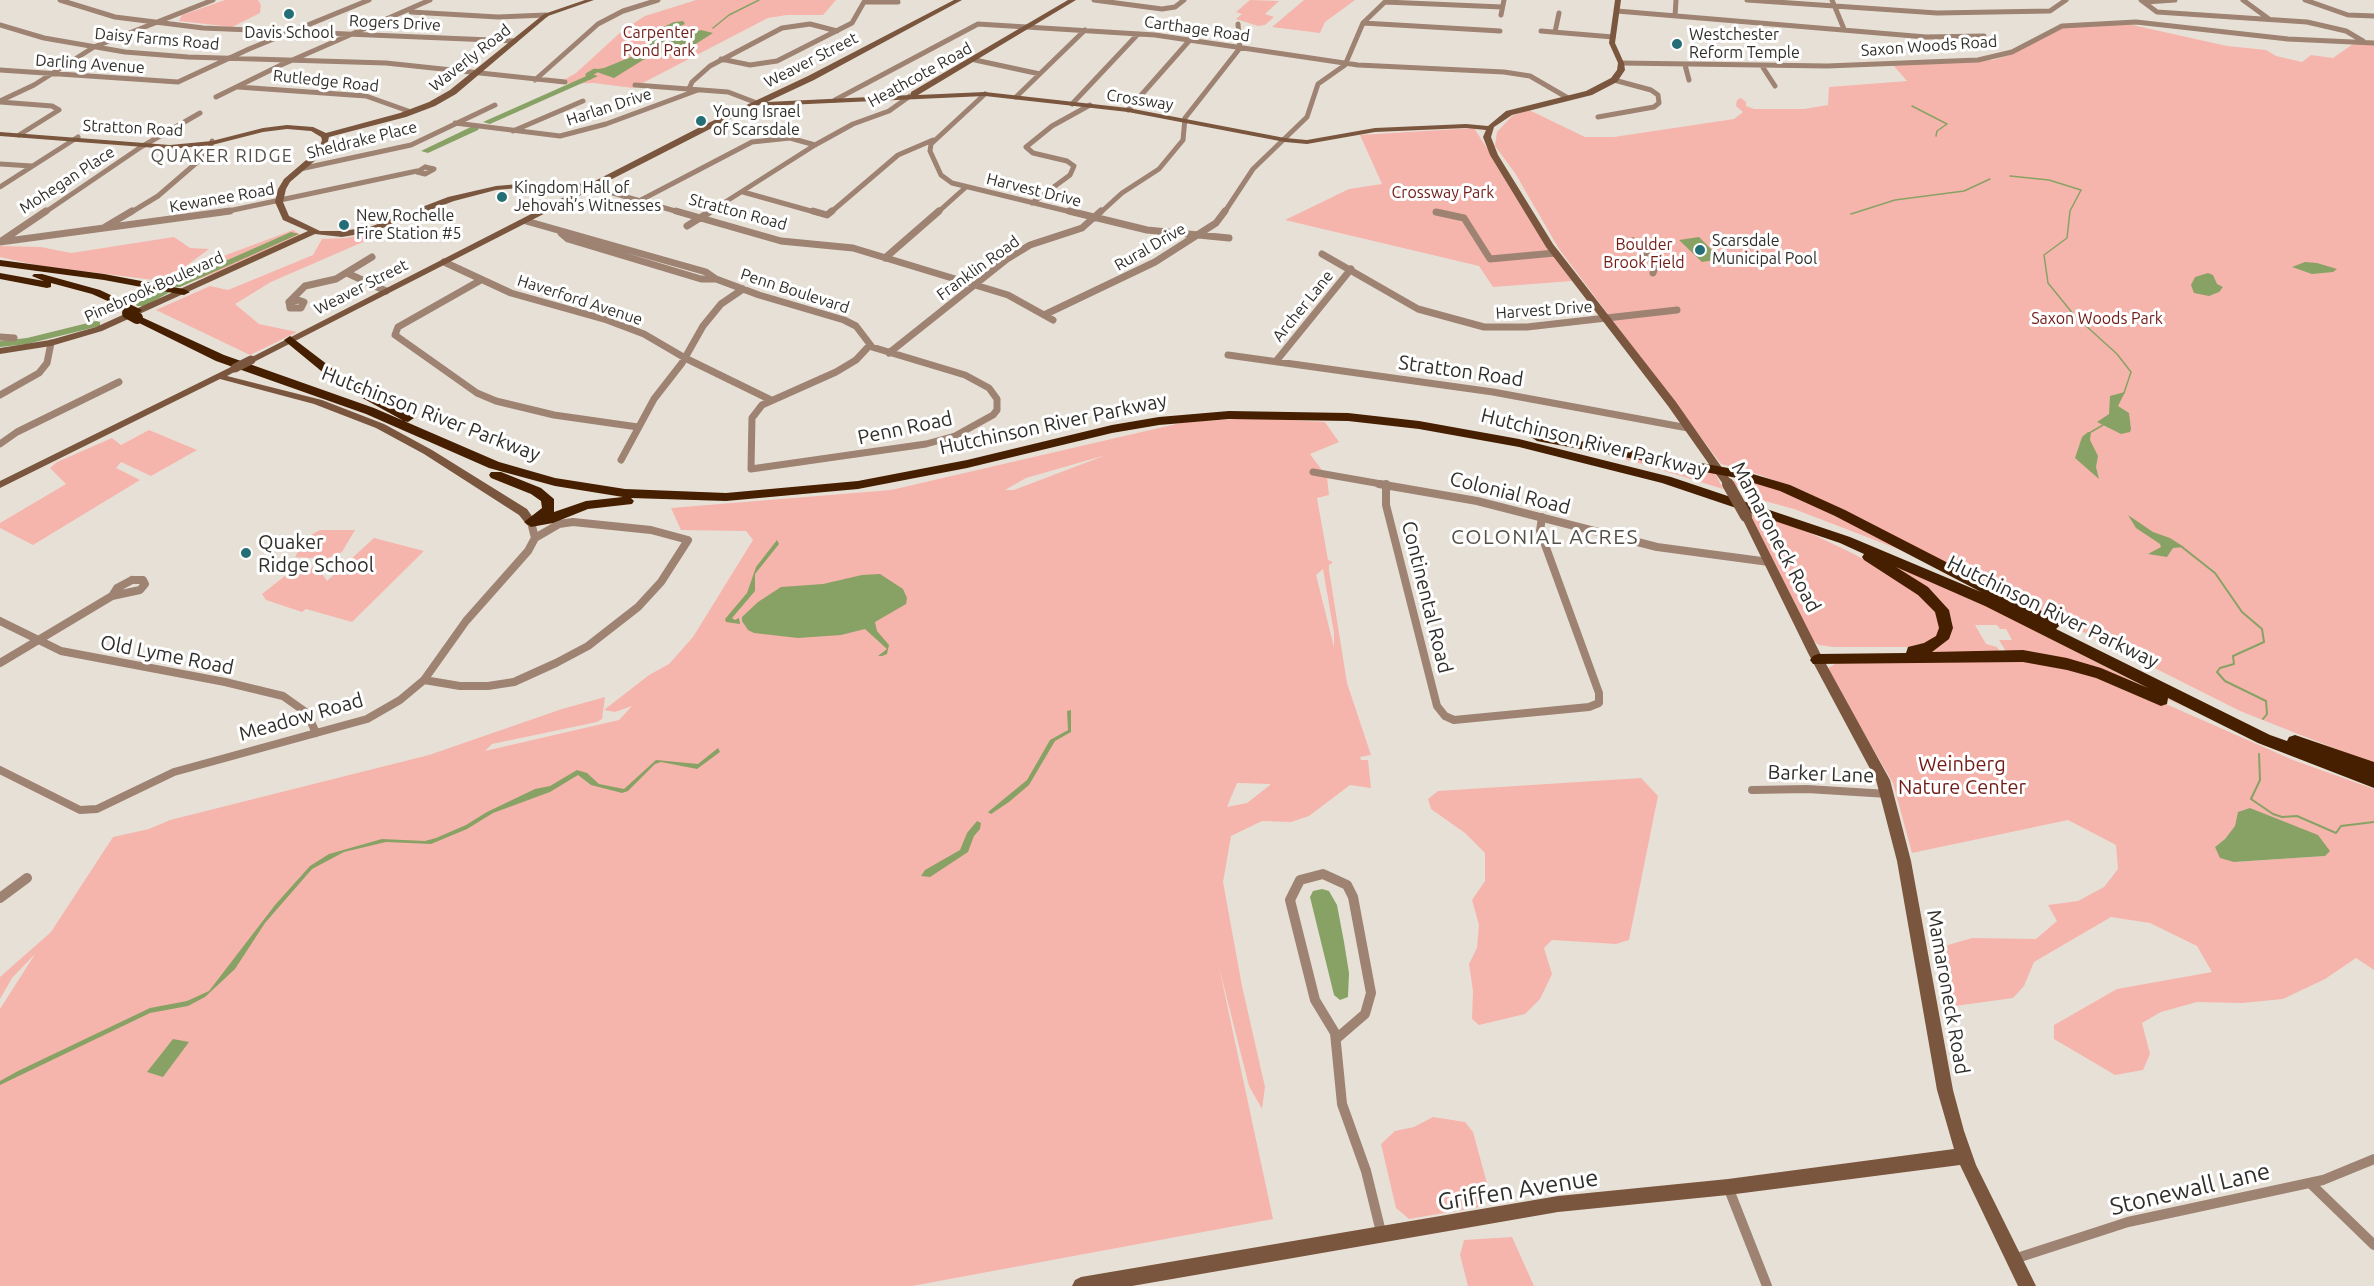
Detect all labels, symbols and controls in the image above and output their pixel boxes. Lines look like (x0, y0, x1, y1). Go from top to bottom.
marker: Davis School (282, 7, 296, 21)
street label: Rogers Drive (349, 11, 441, 35)
street label: Carthage Road (1143, 12, 1251, 46)
street label: Waverly Road (426, 20, 514, 96)
place label: Davis School (244, 23, 334, 43)
park label: Carpenter Pond Park (623, 23, 695, 61)
street label: Daisy Farms Road (94, 24, 220, 54)
place label: Westchester Reform Temple (1689, 25, 1800, 63)
street label: Weaver Street (761, 28, 861, 92)
street label: Saxon Woods Road (1860, 32, 1998, 60)
marker: Westchester Reform Temple (1670, 37, 1684, 51)
street label: Heathcote Road (865, 38, 975, 112)
street label: Darling Avenue (35, 51, 145, 77)
street label: Rutledge Road (272, 66, 380, 96)
street label: Harlan Drive (564, 84, 654, 130)
street label: Crossway (1105, 85, 1175, 115)
place label: Young Israel of Scarsdale (713, 102, 800, 140)
marker: Young Israel of Scarsdale (694, 114, 708, 128)
street label: Stratton Road (82, 116, 184, 140)
street label: Sheldrake Place (305, 117, 419, 163)
street label: Mohegan Place (16, 142, 118, 218)
district label: QUAKER RIDGE (151, 145, 293, 167)
street label: Harvest Drive (985, 169, 1083, 211)
place label: Kingdom Hall of Jehovah’s Witnesses (514, 178, 661, 216)
street label: Kewanee Road (168, 179, 276, 217)
park label: Crossway Park (1392, 183, 1494, 203)
marker: Kingdom Hall of Jehovah’s Witnesses (495, 190, 509, 204)
street label: Stratton Road (687, 190, 789, 234)
place label: New Rochelle Fire Station #5 (356, 206, 462, 244)
marker: New Rochelle Fire Station #5 (337, 218, 351, 232)
street label: Rural Drive (1111, 219, 1189, 275)
place label: Scarsdale Municipal Pool (1712, 231, 1817, 269)
street label: Franklin Road (933, 232, 1023, 304)
park label: Boulder Brook Field (1603, 235, 1685, 273)
marker: Scarsdale Municipal Pool (1693, 243, 1707, 257)
street label: Pinebrook Boulevard (81, 248, 227, 326)
street label: Weaver Street (311, 255, 411, 319)
street label: Penn Boulevard (738, 264, 852, 318)
street label: Archer Lane (1268, 267, 1338, 345)
street label: Haverford Avenue (515, 271, 645, 329)
street label: Harvest Drive (1495, 297, 1593, 323)
park label: Saxon Woods Park (2031, 309, 2163, 329)
street label: Stratton Road (1397, 350, 1525, 392)
street label: Hutchinson River Parkway (318, 361, 544, 467)
street label: Hutchinson River Parkway (937, 388, 1169, 460)
street label: Hutchinson River Parkway (1479, 403, 1709, 483)
street label: Penn Road (855, 406, 955, 450)
street label: Mamaroneck Road (1726, 458, 1826, 616)
street label: Colonial Road (1447, 466, 1573, 520)
street label: Continental Road (1396, 518, 1458, 676)
district label: COLONIAL ACRES (1451, 524, 1639, 550)
place label: Quaker Ridge School (258, 530, 374, 577)
marker: Quaker Ridge School (239, 546, 253, 560)
street label: Hutchinson River Parkway (1943, 550, 2163, 674)
street label: Old Lyme Road (98, 630, 236, 680)
street label: Meadow Road (236, 688, 366, 746)
park label: Weinberg Nature Center (1898, 752, 2026, 799)
street label: Barker Lane (1767, 760, 1875, 788)
street label: Mamaroneck Road (1922, 908, 1974, 1076)
street label: Stonewall Lane (2107, 1157, 2273, 1221)
street label: Griffen Avenue (1436, 1163, 1600, 1217)

